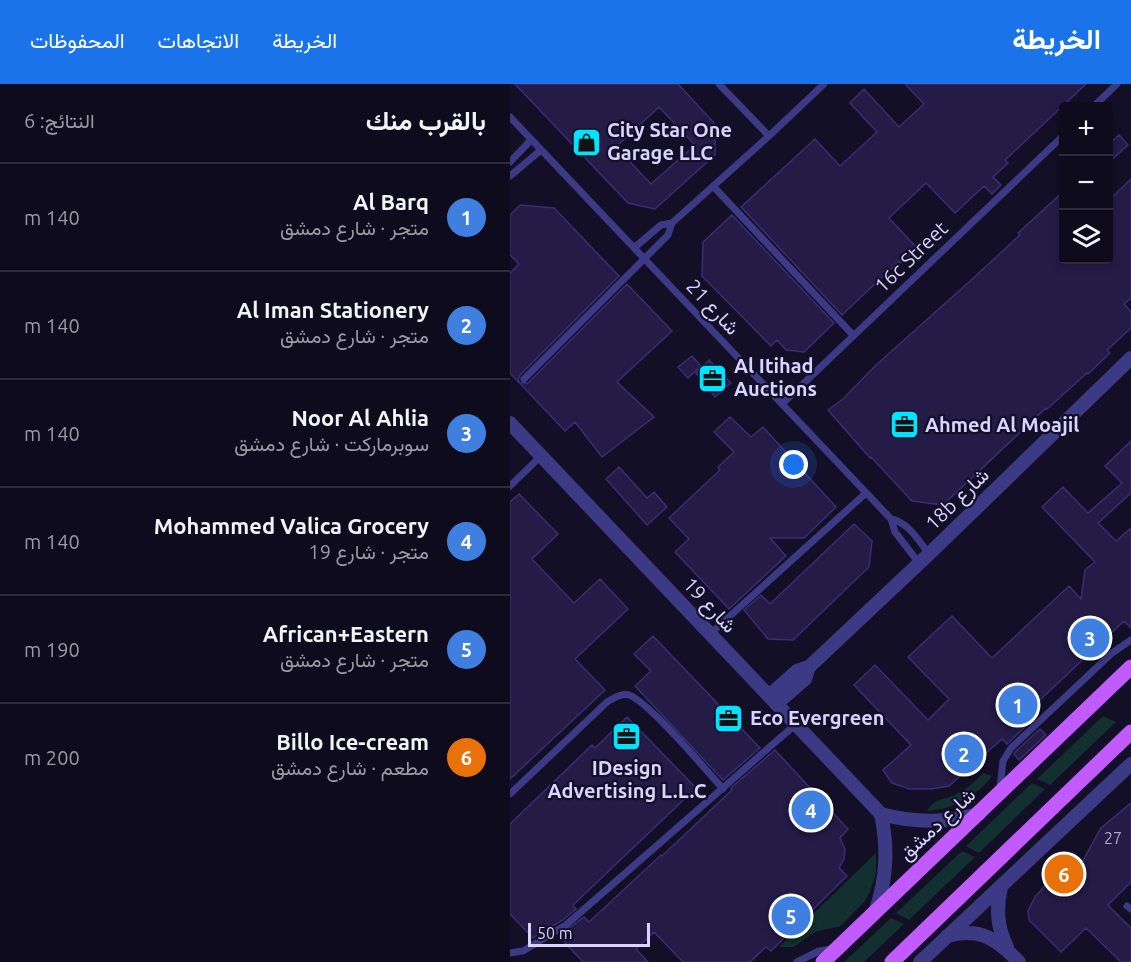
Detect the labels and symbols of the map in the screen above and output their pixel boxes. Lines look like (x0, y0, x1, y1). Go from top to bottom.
place label: City Star One Garage LLC (607, 118, 732, 164)
shop icon: City Star One Garage LLC (570, 126, 602, 158)
street label: 16c Street (869, 216, 952, 297)
street label: شارع 21 (680, 274, 745, 341)
place label: Al Itihad Auctions (734, 354, 817, 400)
office icon: Al Itihad Auctions (697, 362, 729, 394)
office icon: Ahmed Al Moajil (888, 409, 920, 441)
place label: Ahmed Al Moajil (925, 413, 1079, 436)
your location (779, 450, 808, 479)
street label: 18b شارع (920, 463, 995, 537)
street label: شارع 19 (677, 572, 742, 639)
pin: 3 (1070, 616, 1110, 660)
pin: 1 (998, 682, 1038, 728)
office icon: Eco Evergreen (713, 702, 745, 734)
place label: Eco Evergreen (750, 706, 884, 729)
office icon: IDesign Advertising L.L.C (611, 721, 643, 753)
pin: 2 (944, 732, 984, 776)
place label: IDesign Advertising L.L.C (548, 756, 707, 802)
street label: شارع دمشق (894, 783, 982, 867)
pin: 4 (792, 788, 830, 832)
house number: 27 (1104, 829, 1122, 847)
pin: 6 (1044, 852, 1084, 896)
pin: 5 (772, 894, 810, 938)
scale bar (528, 920, 650, 948)

